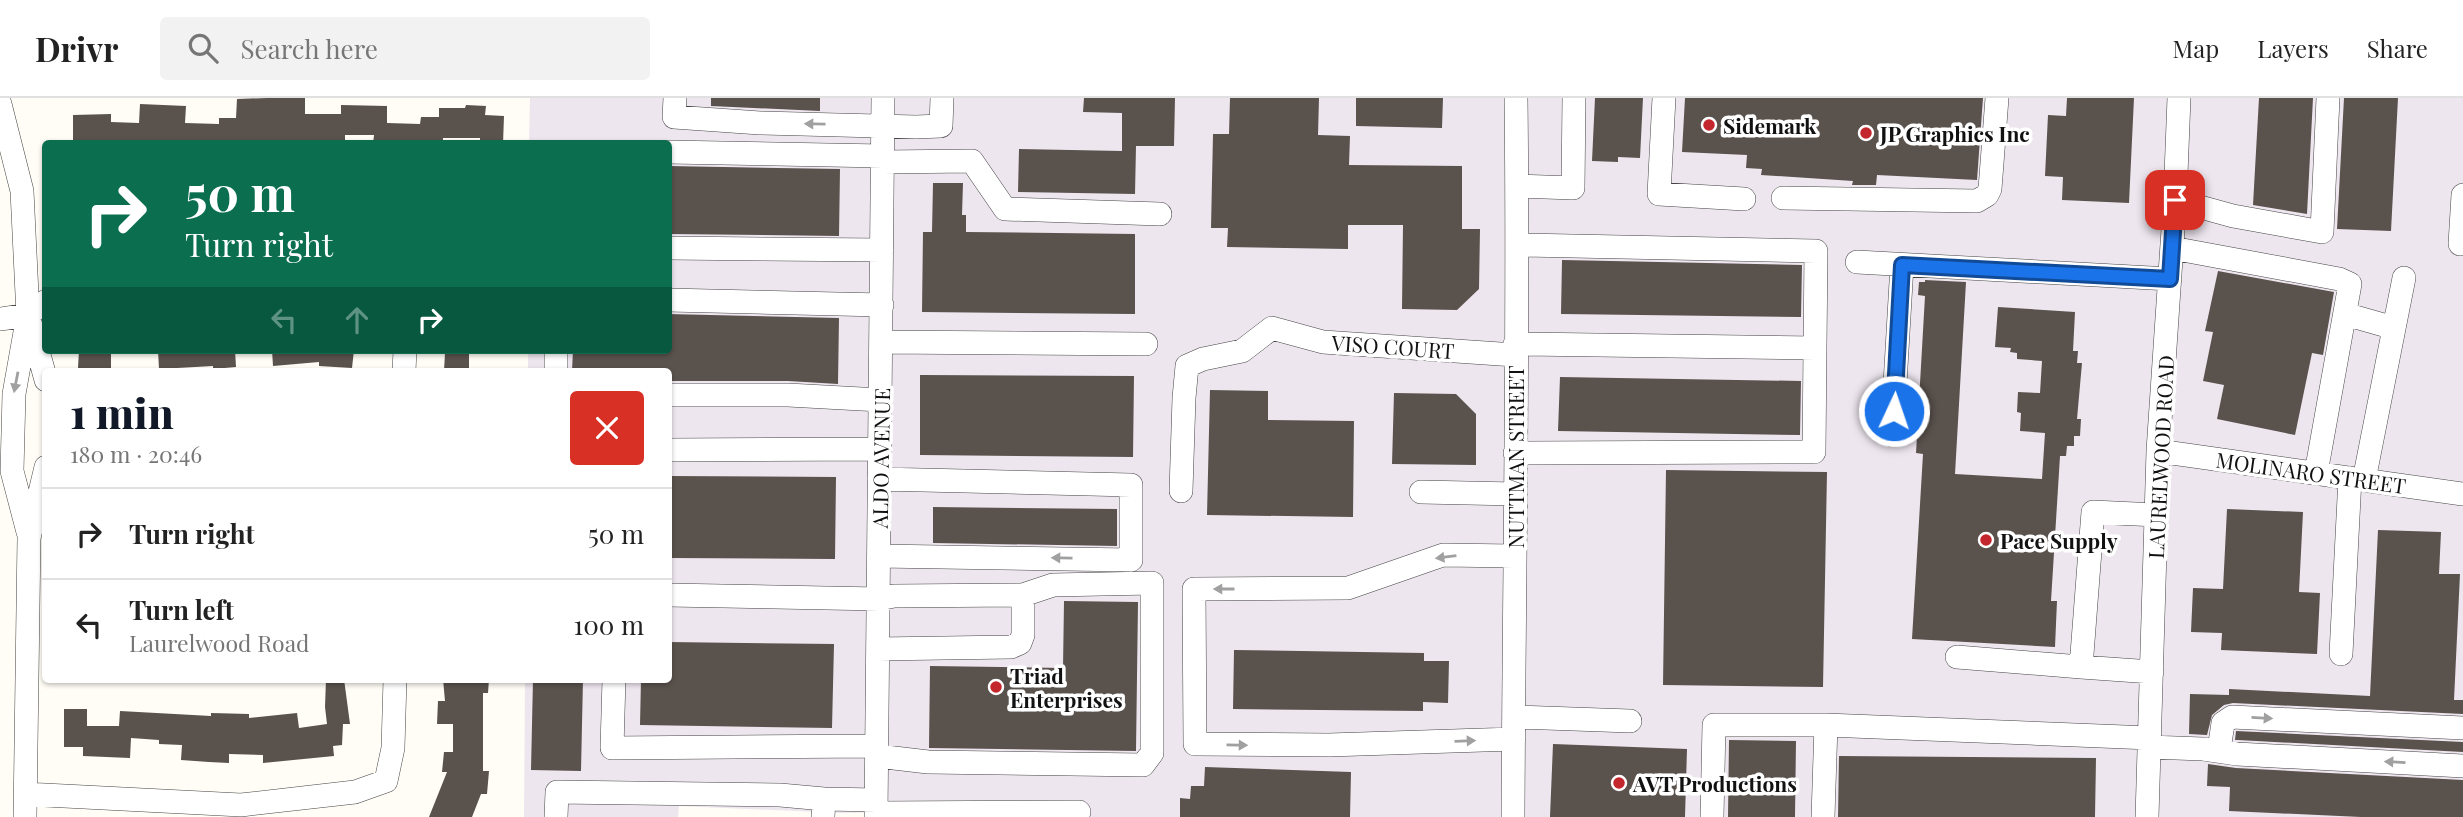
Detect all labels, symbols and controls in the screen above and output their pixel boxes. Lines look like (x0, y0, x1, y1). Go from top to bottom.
search box (160, 17, 650, 80)
text: Drivr (35, 26, 118, 70)
icon: search (184, 29, 222, 67)
text: Search here (240, 31, 378, 66)
text: Map (2173, 32, 2219, 64)
text: Layers (2257, 32, 2329, 64)
text: Share (2367, 32, 2428, 64)
place label: Sidemark (1723, 111, 1817, 139)
marker: Sidemark (1701, 117, 1717, 133)
one-way arrow (803, 118, 825, 130)
place label: JP Graphics Inc (1879, 119, 2030, 147)
marker: JP Graphics Inc (1858, 125, 1874, 141)
text: 50 m (185, 159, 295, 224)
icon: right (70, 168, 161, 259)
pin (2145, 170, 2205, 230)
icon: arrive (2156, 181, 2194, 219)
text: Turn right (185, 222, 333, 265)
icon: left (265, 301, 303, 339)
icon: ahead (338, 301, 376, 339)
icon: right (411, 301, 449, 339)
street label: VISO COURT (1330, 328, 1455, 364)
street label: LAURELWOOD ROAD (2141, 354, 2179, 560)
street label: NUTTMAN STREET (1501, 366, 1529, 549)
one-way arrow (10, 371, 21, 393)
position arrow (1857, 374, 1931, 448)
text: 1 min (70, 384, 174, 440)
street label: ALDO AVENUE (865, 387, 895, 530)
button: close (570, 391, 644, 465)
text: 180 m · 20:46 (70, 438, 202, 469)
street label: MOLINARO STREET (2214, 445, 2408, 499)
icon: right (70, 515, 108, 553)
text: Turn right (129, 516, 255, 551)
text: 50 m (588, 516, 644, 551)
place label: Pace Supply (2000, 526, 2118, 554)
marker: Pace Supply (1978, 532, 1994, 548)
one-way arrow (1435, 552, 1457, 563)
one-way arrow (1051, 553, 1073, 564)
one-way arrow (1213, 583, 1235, 595)
text: Turn left (129, 592, 234, 627)
icon: left (70, 606, 108, 644)
text: 100 m (574, 607, 644, 642)
text: Laurelwood Road (129, 627, 309, 658)
place label: Triad Enterprises (1010, 661, 1123, 713)
marker: Triad Enterprises (988, 679, 1004, 695)
one-way arrow (2251, 713, 2273, 724)
one-way arrow (1454, 735, 1476, 746)
one-way arrow (1227, 739, 1249, 750)
one-way arrow (2384, 757, 2406, 768)
place label: AVT Productions (1632, 769, 1797, 797)
marker: AVT Productions (1611, 775, 1627, 791)

